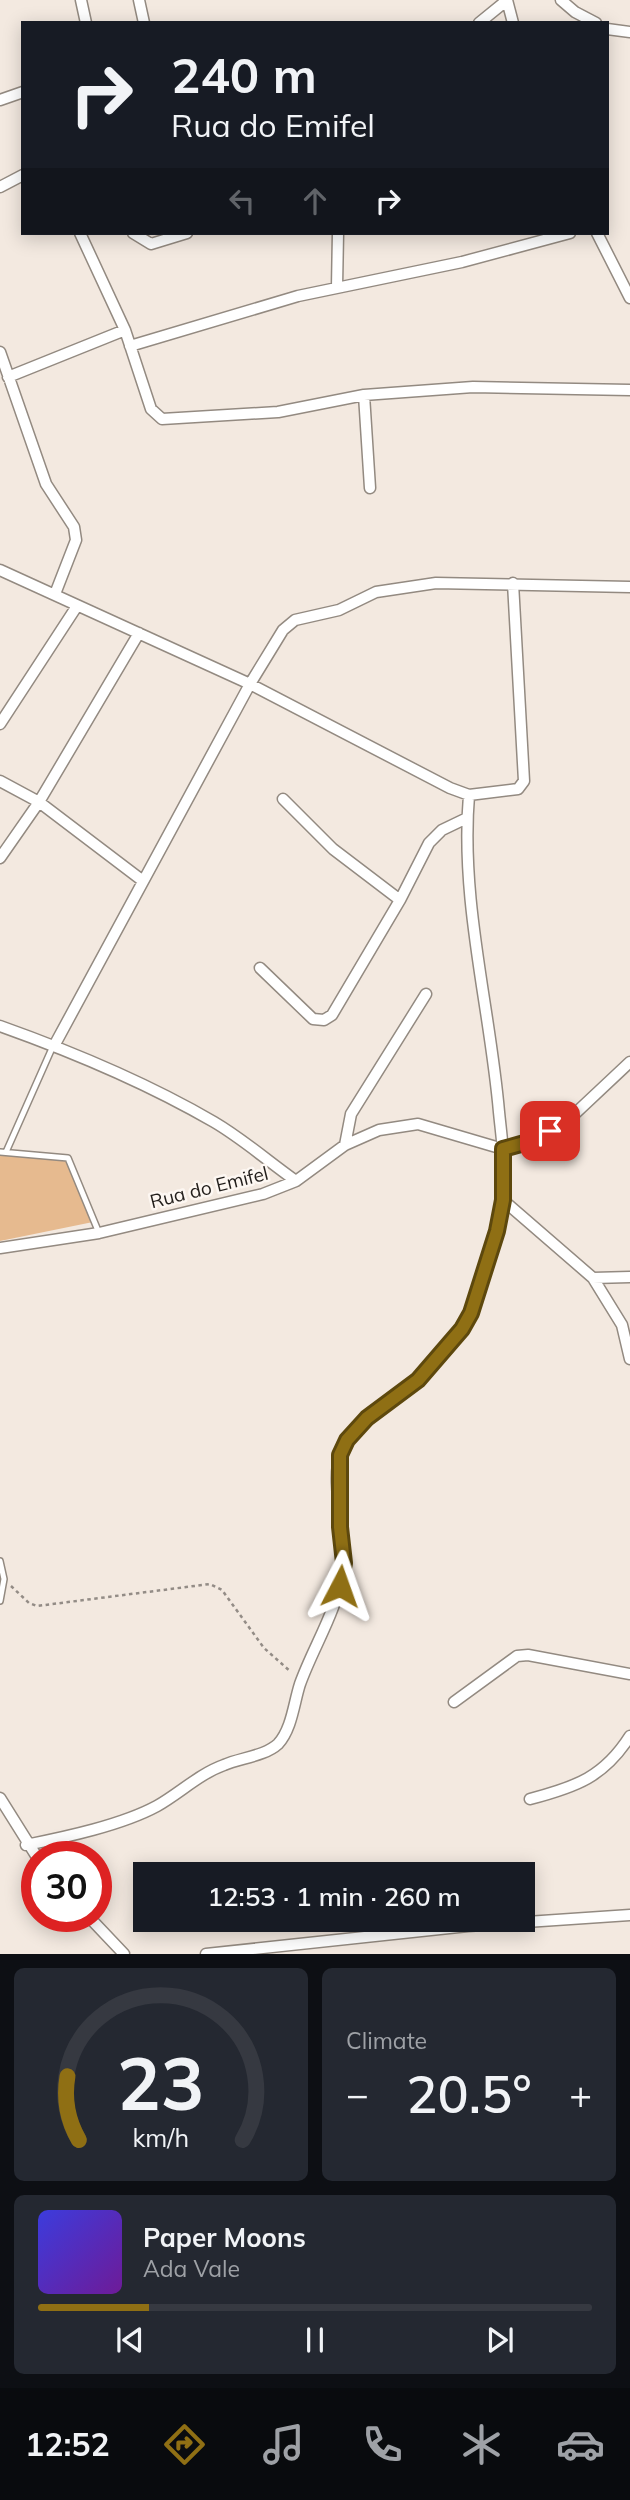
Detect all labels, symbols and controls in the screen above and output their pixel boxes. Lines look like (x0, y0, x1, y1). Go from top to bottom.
text: 240 m (171, 44, 317, 105)
icon: right (56, 49, 147, 140)
text: Rua do Emifel (171, 105, 375, 145)
icon: left (223, 182, 261, 220)
icon: ahead (296, 182, 334, 220)
icon: right (369, 182, 407, 220)
pin (520, 1101, 580, 1161)
icon: arrive (531, 1112, 569, 1150)
street label: Rua do Emifel (147, 1161, 271, 1213)
position arrow (303, 1549, 377, 1623)
speed limit sign: 30 (21, 1841, 112, 1932)
text: 12:53 · 1 min · 260 m (207, 1880, 461, 1913)
text: Climate (346, 2026, 427, 2055)
text: 23 (117, 2038, 205, 2129)
text: 20.5° (406, 2061, 532, 2126)
text: − (346, 2070, 369, 2118)
text: + (569, 2070, 592, 2118)
text: km/h (133, 2122, 189, 2153)
text: Paper Moons (143, 2221, 306, 2254)
text: Ada Vale (143, 2254, 240, 2283)
icon: previous (111, 2321, 149, 2359)
icon: pause (296, 2321, 334, 2359)
icon: next (481, 2321, 519, 2359)
icon: directions (160, 2420, 209, 2469)
icon: music (259, 2420, 308, 2469)
icon: phone (358, 2420, 407, 2469)
icon: climate (457, 2420, 506, 2469)
icon: car (556, 2420, 605, 2469)
text: 12:52 (25, 2424, 110, 2464)

